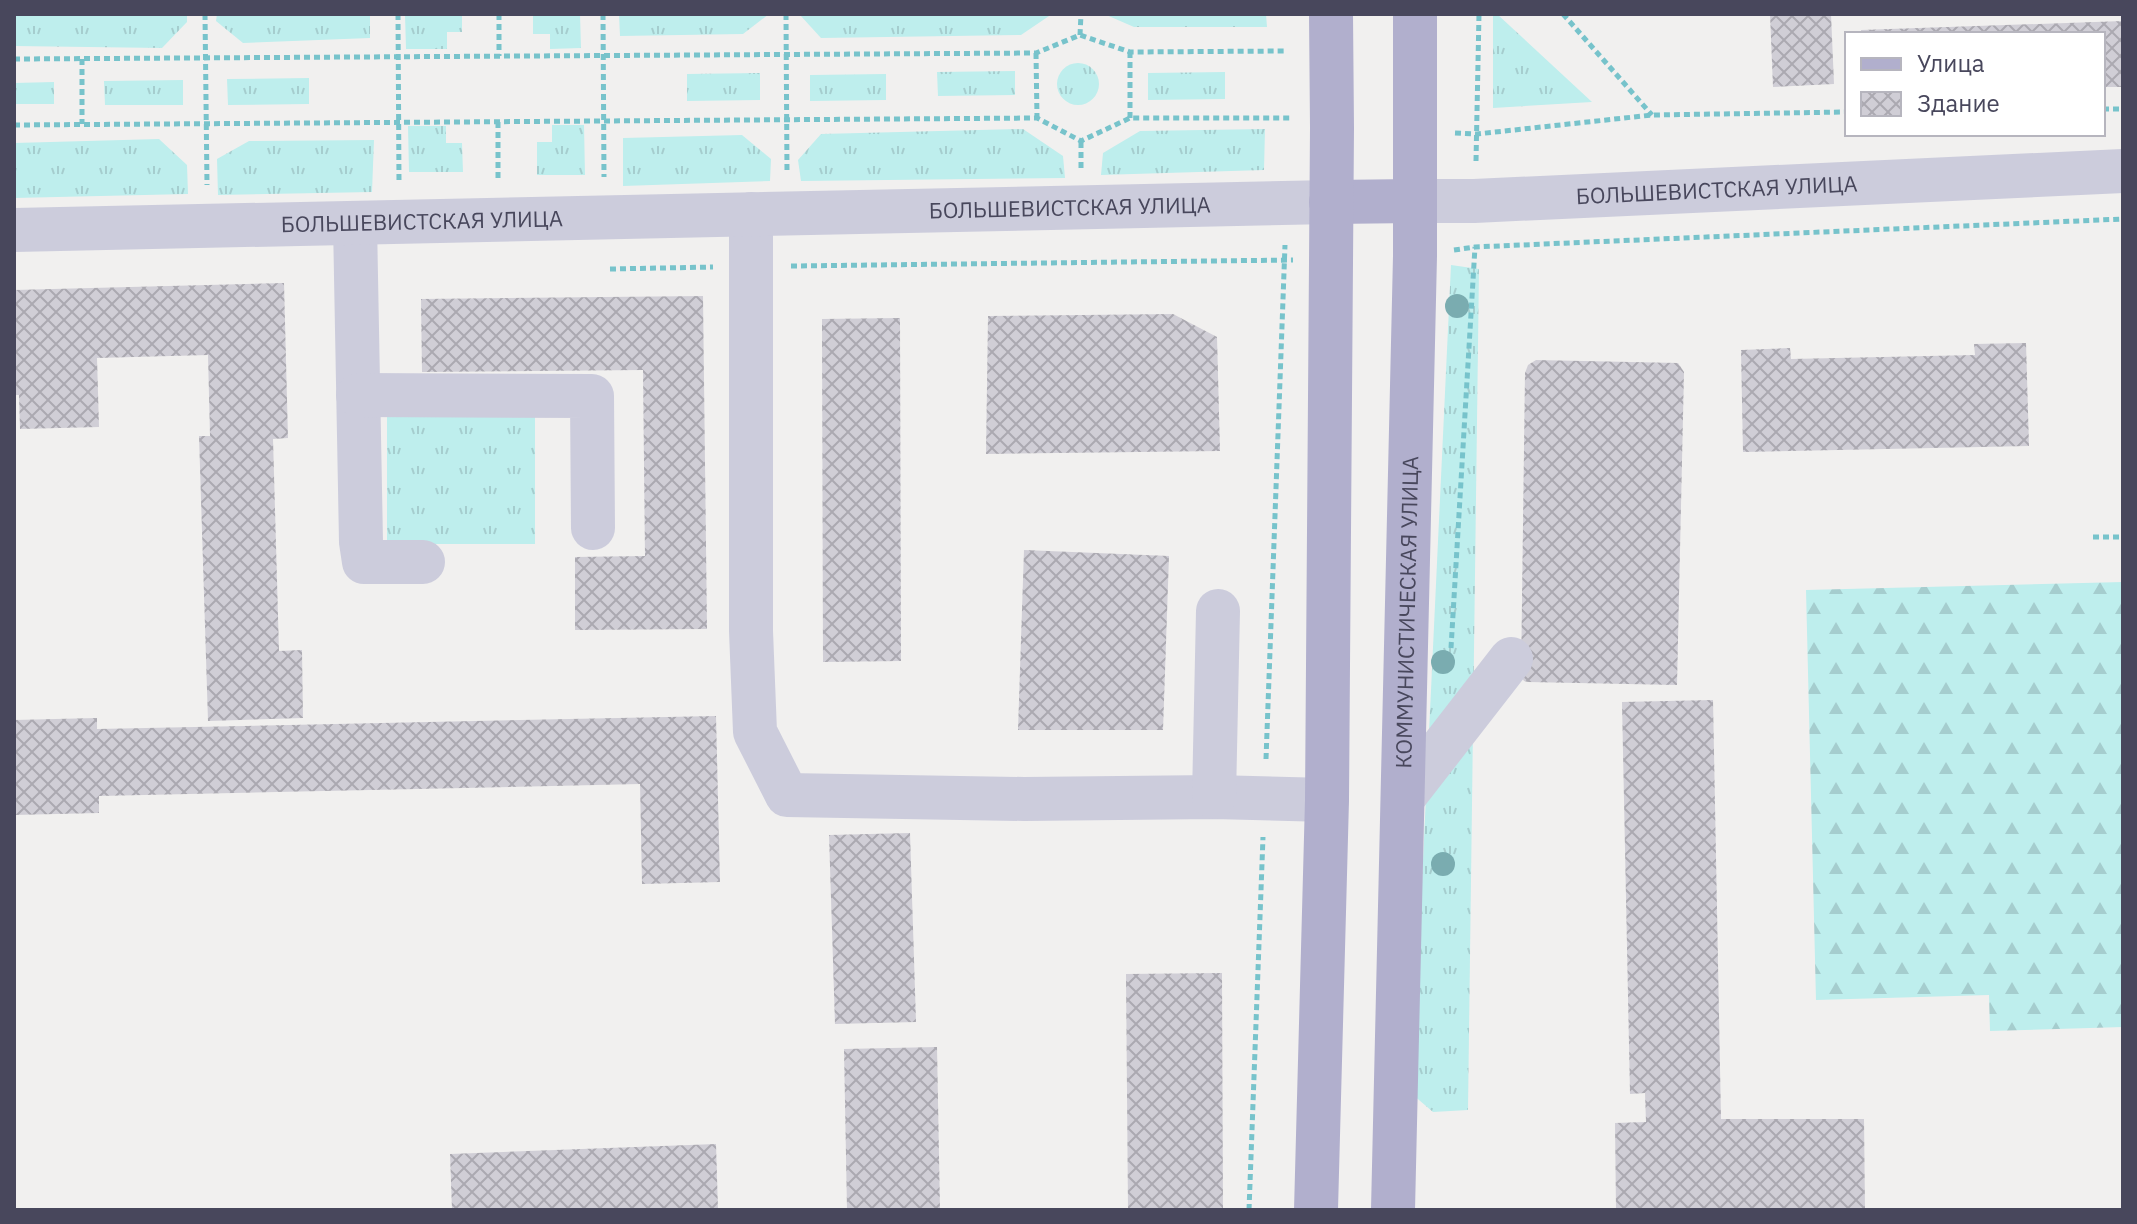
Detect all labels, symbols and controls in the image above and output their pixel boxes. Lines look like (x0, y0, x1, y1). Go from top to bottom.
legend (1845, 32, 2105, 136)
text: Улица (1917, 47, 1985, 79)
text: Здание (1917, 87, 2000, 119)
street label: БОЛЬШЕВИСТСКАЯ УЛИЦА (1575, 168, 1858, 210)
street label: БОЛЬШЕВИСТСКАЯ УЛИЦА (928, 190, 1211, 225)
street label: БОЛЬШЕВИСТСКАЯ УЛИЦА (281, 203, 563, 238)
street label: КОММУНИСТИЧЕСКАЯ УЛИЦА (1388, 455, 1424, 769)

